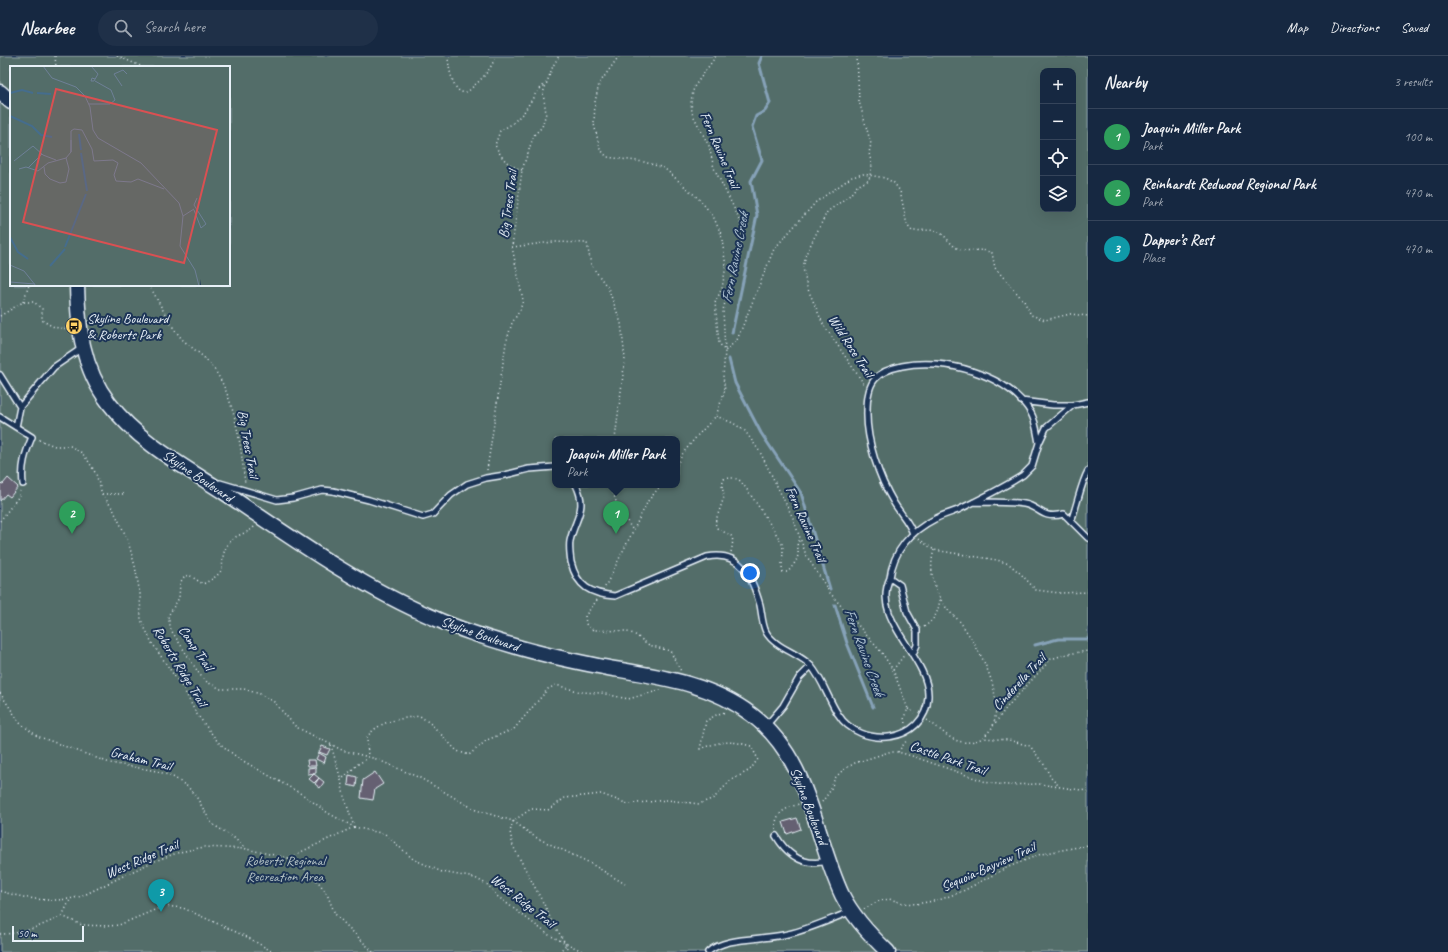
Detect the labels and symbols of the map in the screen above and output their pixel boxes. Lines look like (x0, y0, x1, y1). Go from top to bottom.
inset map (10, 66, 230, 286)
street label: Fern Ravine Trail (696, 109, 745, 193)
street label: Big Trees Trail (495, 166, 522, 239)
water label: Fern Ravine Creek (717, 208, 754, 305)
place label: Skyline Boulevard & Roberts Park (87, 310, 171, 343)
street label: Wild Rose Trail (825, 312, 879, 383)
bus stop icon: Skyline Boulevard & Roberts Park (64, 316, 84, 336)
street label: Big Trees Trail (234, 409, 263, 482)
street label: Skyline Boulevard (160, 446, 239, 507)
street label: Fern Ravine Trail (782, 484, 831, 567)
pin: 2 (59, 501, 85, 534)
pin: 1 (603, 501, 629, 534)
your location (740, 563, 760, 583)
water label: Fern Ravine Creek (839, 606, 890, 702)
street label: Skyline Boulevard (439, 613, 524, 656)
street label: Camp Trail (175, 622, 219, 676)
street label: Roberts Ridge Trail (149, 623, 212, 711)
street label: Cinderella Trail (989, 648, 1051, 714)
street label: Castle Park Trail (908, 737, 991, 780)
street label: Graham Trail (109, 743, 176, 775)
street label: Skyline Boulevard (786, 765, 832, 849)
street label: West Ridge Trail (103, 835, 183, 882)
street label: Sequoia-Bayview Trail (938, 838, 1040, 895)
park label: Roberts Regional Recreation Area (245, 852, 327, 885)
street label: West Ridge Trail (487, 871, 561, 933)
pin: 3 (148, 879, 174, 912)
scale bar (12, 924, 84, 943)

